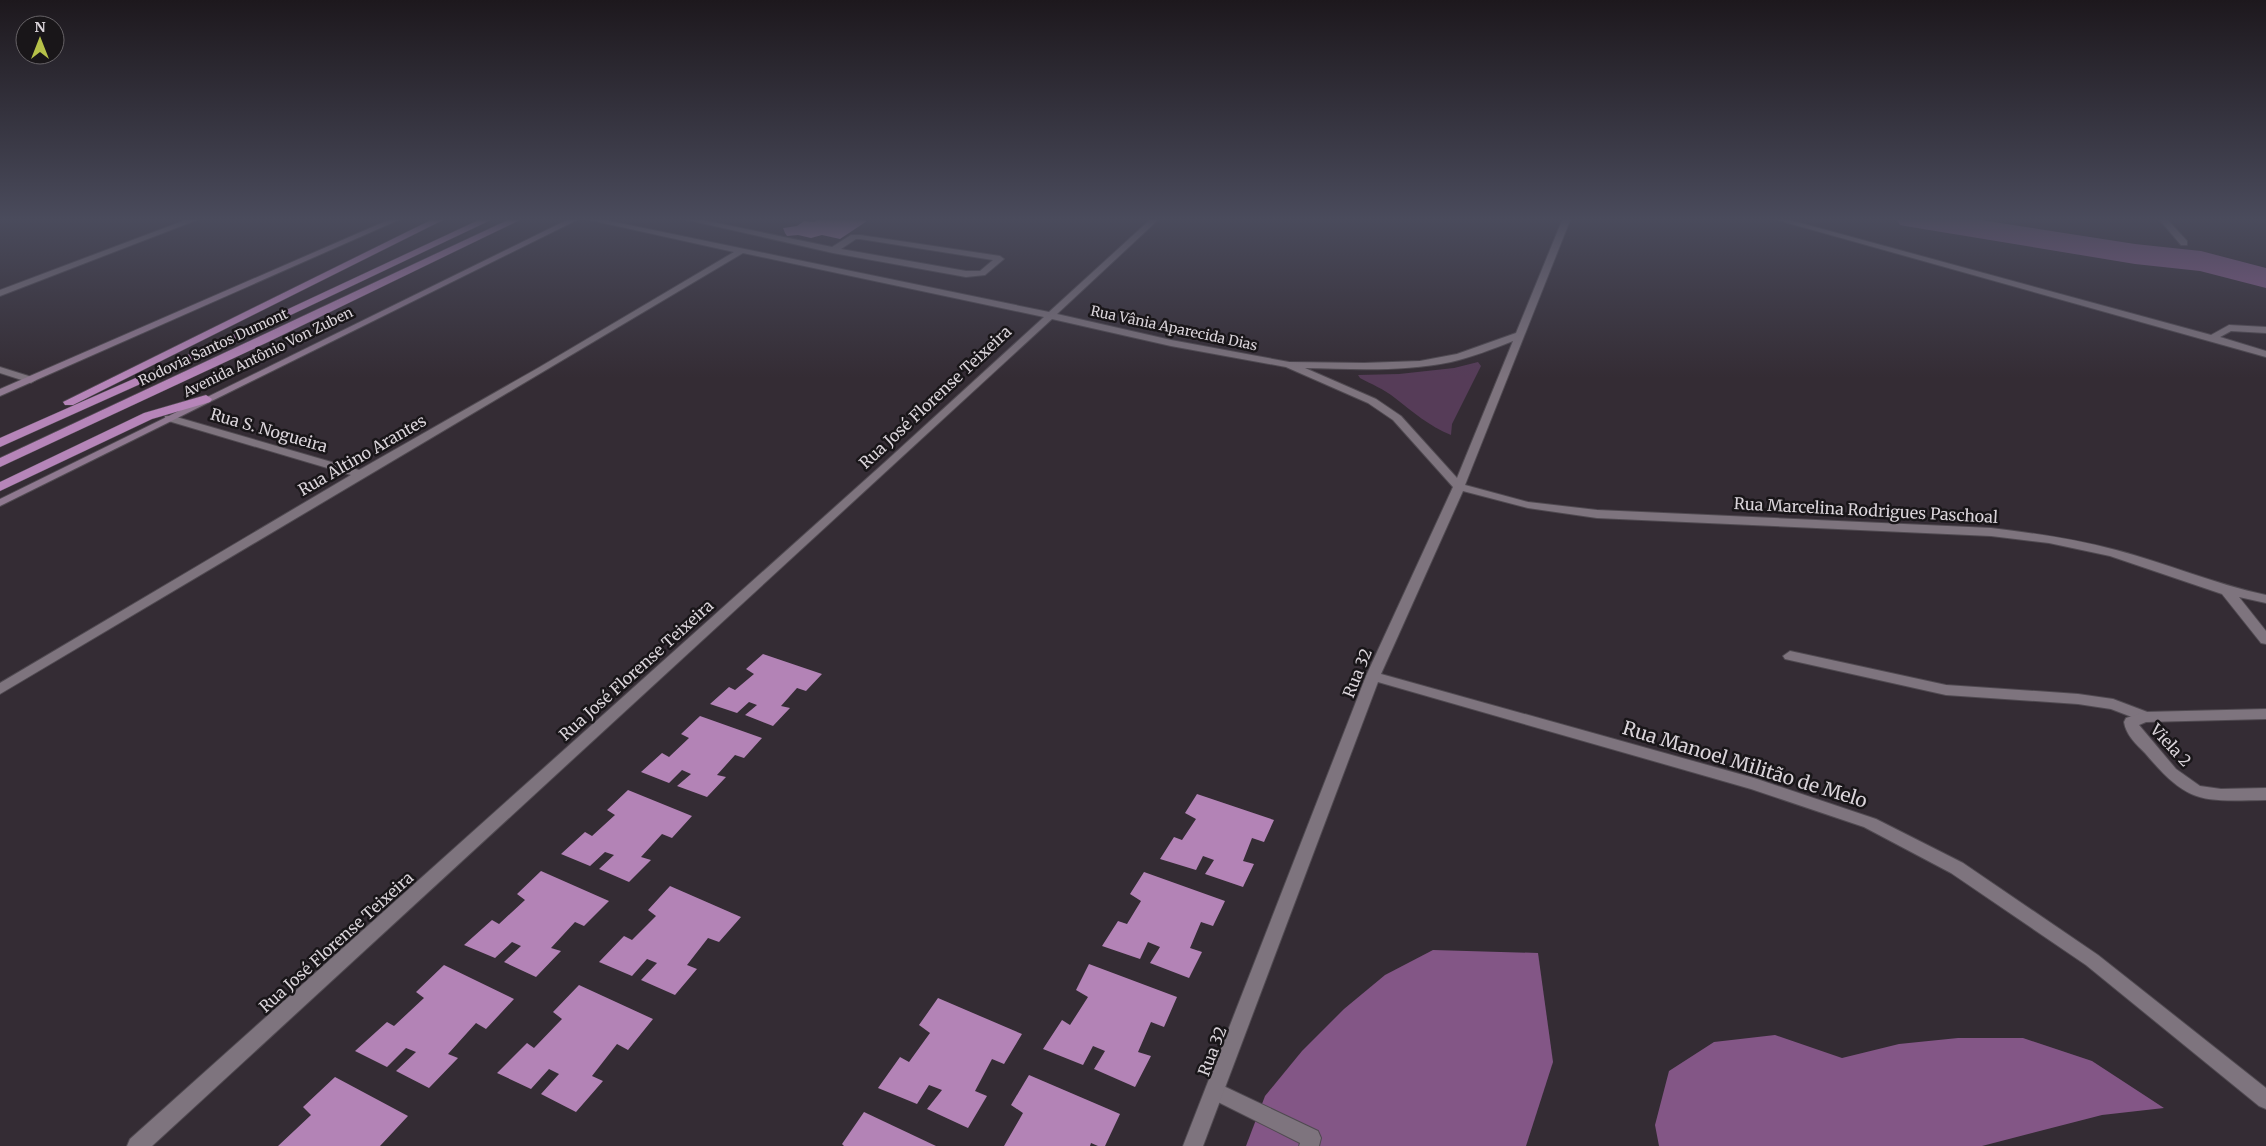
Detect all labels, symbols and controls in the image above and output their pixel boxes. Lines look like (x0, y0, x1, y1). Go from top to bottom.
north arrow (15, 15, 65, 65)
text: N (34, 18, 46, 36)
street label: Rua Vânia Aparecida Dias (1089, 302, 1259, 355)
street label: Avenida Antônio Von Zuben (179, 303, 356, 401)
street label: Rodovia Santos Dumont (135, 304, 291, 390)
street label: Rua José Florense Teixeira (855, 321, 1015, 473)
street label: Rua S. Nogueira (208, 404, 330, 456)
street label: Rua Altino Arantes (294, 410, 430, 500)
street label: Rua Marcelina Rodrigues Paschoal (1733, 493, 1999, 527)
street label: Rua José Florense Teixeira (555, 595, 718, 745)
street label: Rua 32 (1338, 645, 1376, 701)
street label: Rua Manoel Militão de Melo (1620, 715, 1870, 813)
street label: Viela 2 (2146, 719, 2196, 770)
street label: Rua José Florense Teixeira (255, 867, 418, 1017)
street label: Rua 32 (1193, 1023, 1231, 1079)

